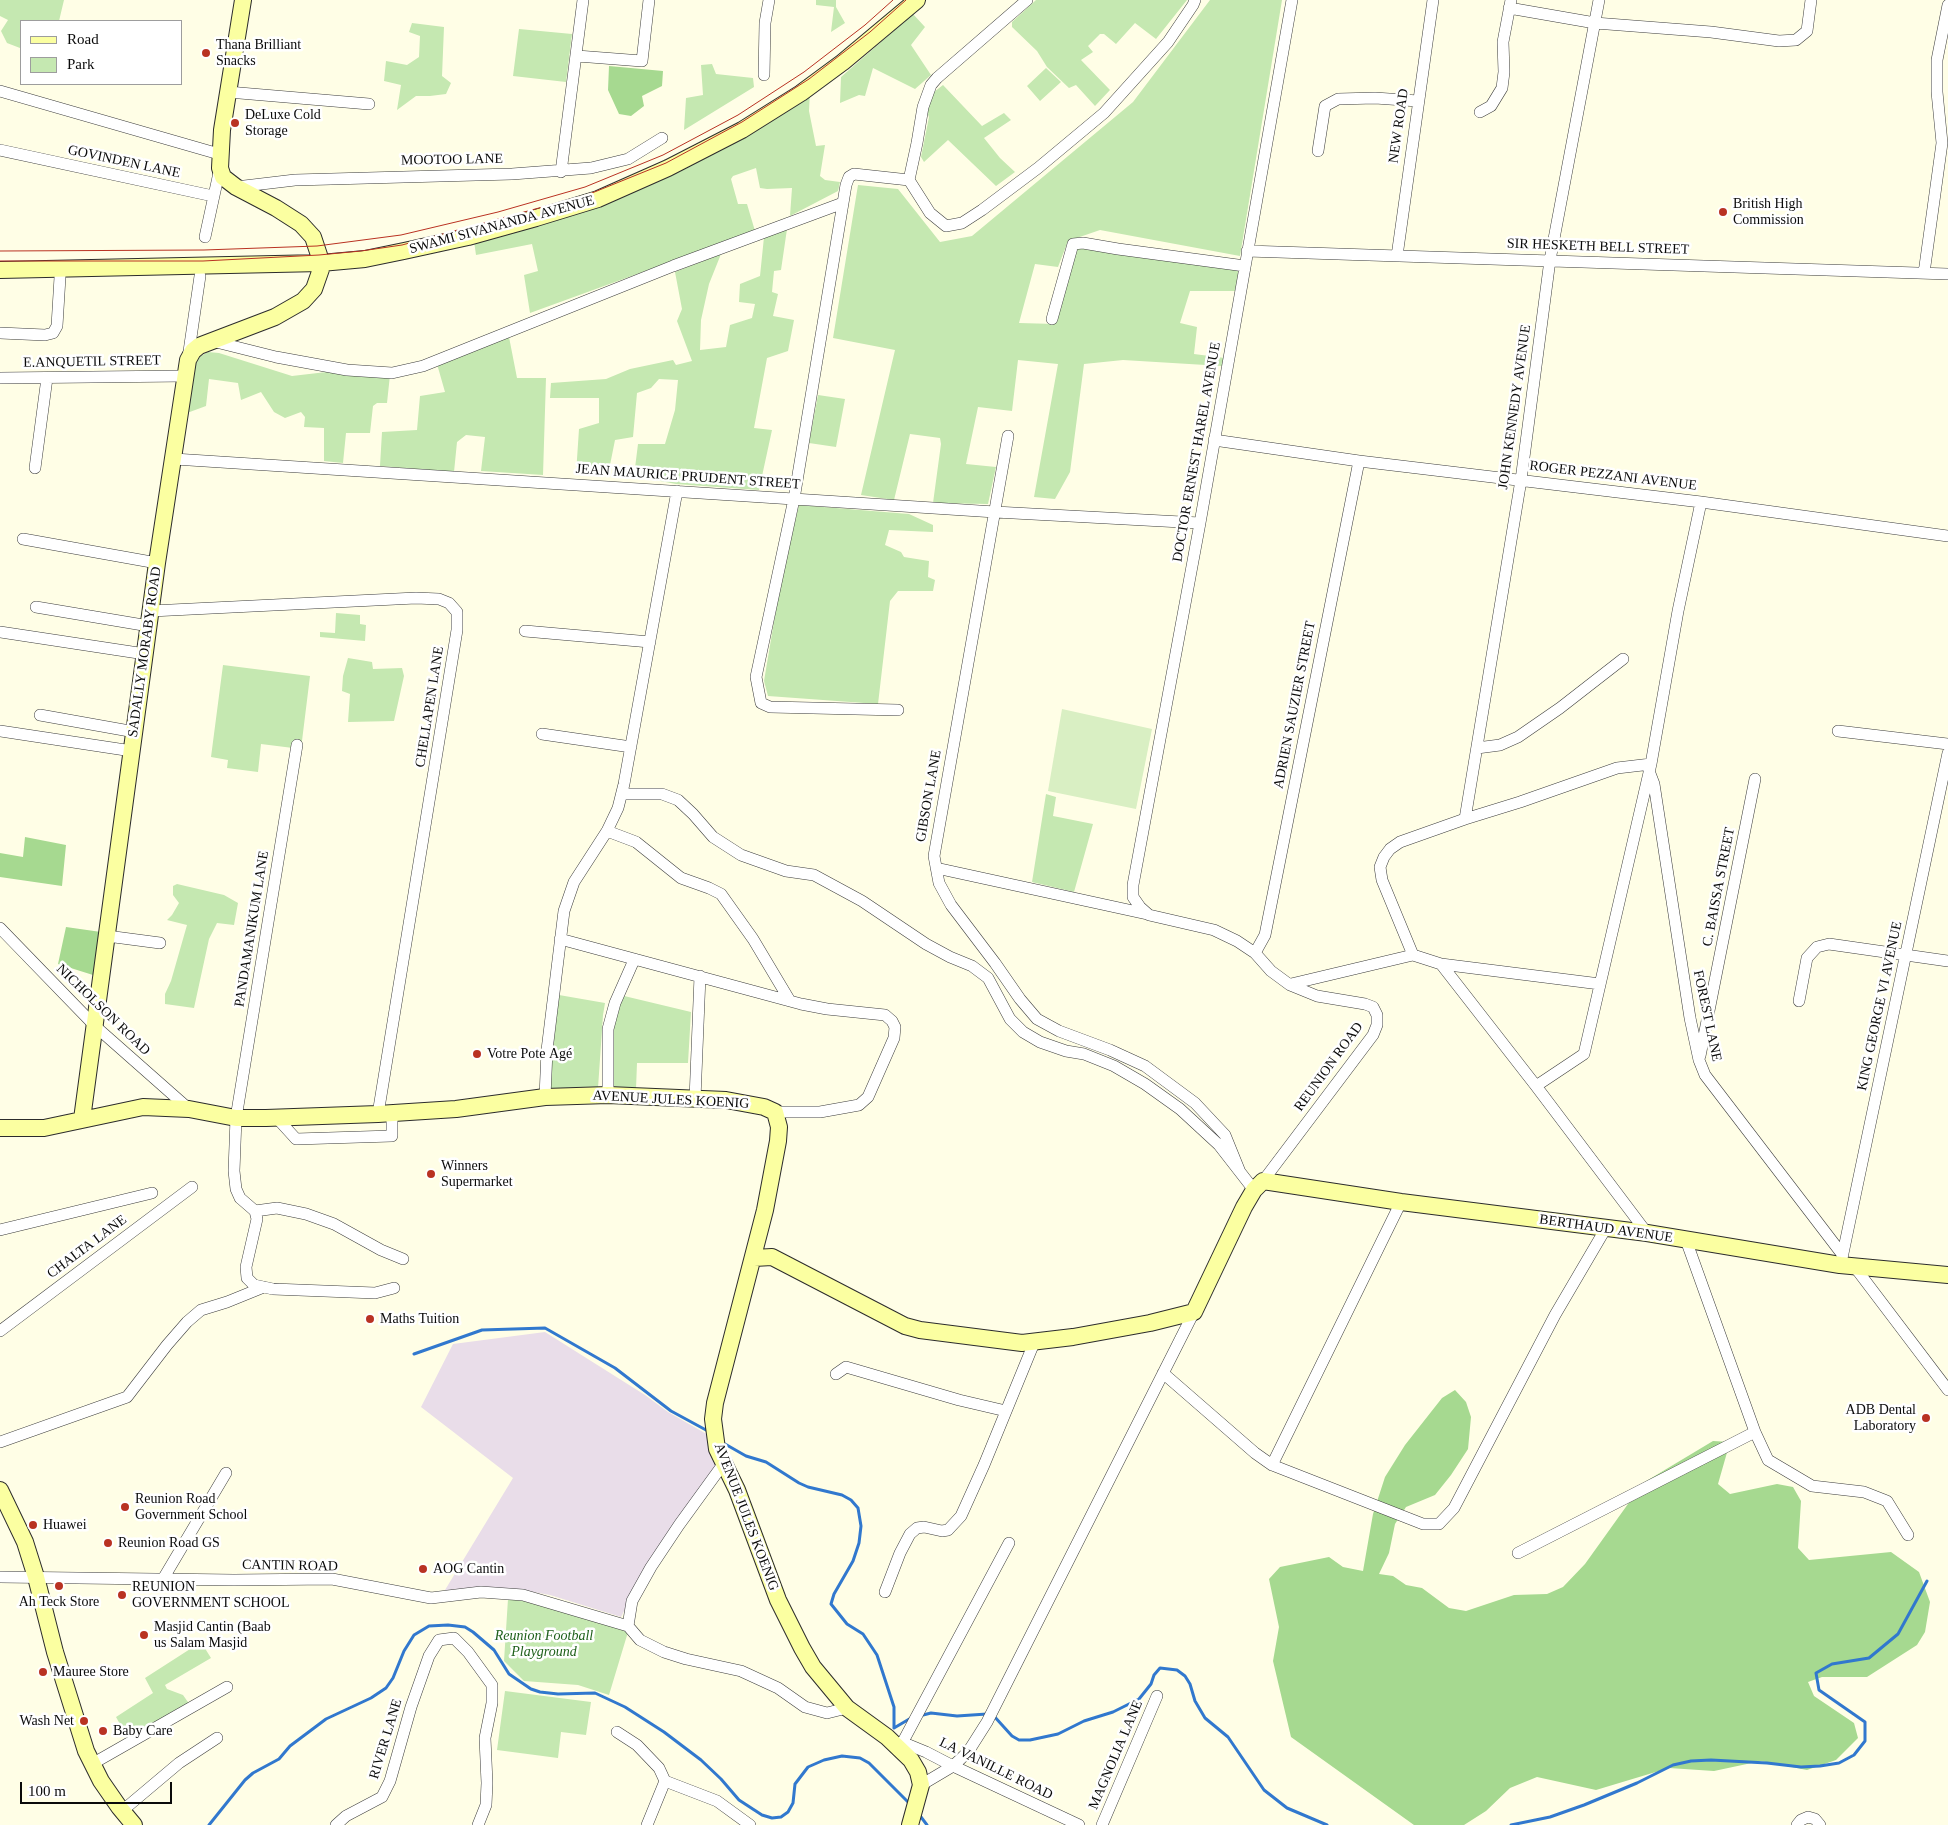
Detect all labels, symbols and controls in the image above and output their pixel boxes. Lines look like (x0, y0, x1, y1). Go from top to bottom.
legend (20, 20, 182, 85)
text: Road (67, 31, 99, 47)
place label: Thana Brilliant Snacks (216, 37, 301, 70)
marker: Thana Brilliant Snacks (200, 47, 212, 59)
text: Park (67, 56, 95, 72)
street label: NEW ROAD (1385, 88, 1413, 164)
place label: DeLuxe Cold Storage (245, 107, 321, 140)
marker: DeLuxe Cold Storage (229, 117, 241, 129)
street label: GOVINDEN LANE (66, 142, 182, 182)
street label: MOOTOO LANE (401, 151, 503, 169)
street label: SWAMI SIVANANDA AVENUE (408, 192, 596, 258)
place label: British High Commission (1733, 196, 1804, 228)
marker: British High Commission (1717, 206, 1729, 218)
street label: SIR HESKETH BELL STREET (1507, 235, 1689, 259)
street label: JOHN KENNEDY AVENUE (1495, 324, 1535, 490)
street label: DOCTOR ERNEST HAREL AVENUE (1169, 341, 1225, 563)
street label: E.ANQUETIL STREET (23, 352, 161, 372)
street label: ROGER PEZZANI AVENUE (1528, 457, 1698, 495)
street label: JEAN MAURICE PRUDENT STREET (575, 461, 801, 493)
street label: SADALLY MORABY ROAD (125, 566, 165, 738)
street label: ADRIEN SAUZIER STREET (1271, 620, 1319, 790)
street label: CHELLAPEN LANE (412, 645, 448, 769)
street label: GIBSON LANE (913, 749, 945, 843)
street label: C. BAISSA STREET (1699, 826, 1739, 948)
street label: PANDAMANIKUM LANE (231, 850, 273, 1008)
street label: KING GEORGE VI AVENUE (1854, 920, 1906, 1092)
street label: NICHOLSON ROAD (53, 961, 153, 1059)
street label: FOREST LANE (1689, 969, 1725, 1063)
street label: REUNION ROAD (1291, 1019, 1367, 1115)
place label: Votre Pote Agé (487, 1046, 572, 1062)
marker: Votre Pote Agé (471, 1048, 483, 1060)
street label: AVENUE JULES KOENIG (592, 1088, 750, 1112)
place label: Winners Supermarket (441, 1158, 513, 1190)
marker: Winners Supermarket (425, 1168, 437, 1180)
street label: BERTHAUD AVENUE (1538, 1211, 1674, 1247)
street label: CHALTA LANE (44, 1212, 130, 1282)
place label: Maths Tuition (380, 1311, 459, 1327)
marker: Maths Tuition (364, 1313, 376, 1325)
place label: ADB Dental Laboratory (1846, 1402, 1916, 1434)
marker: ADB Dental Laboratory (1920, 1412, 1932, 1424)
street label: AVENUE JULES KOENIG (710, 1441, 782, 1593)
place label: Reunion Road Government School (135, 1491, 247, 1524)
marker: Reunion Road Government School (119, 1501, 131, 1513)
place label: Huawei (43, 1517, 87, 1533)
marker: Huawei (27, 1519, 39, 1531)
place label: Reunion Road GS (118, 1535, 220, 1551)
marker: Reunion Road GS (102, 1537, 114, 1549)
street label: CANTIN ROAD (242, 1557, 338, 1575)
place label: AOG Cantin (433, 1561, 504, 1577)
marker: AOG Cantin (417, 1563, 429, 1575)
place label: REUNION GOVERNMENT SCHOOL (132, 1579, 289, 1611)
marker: Ah Teck Store (53, 1580, 65, 1592)
marker: REUNION GOVERNMENT SCHOOL (116, 1589, 128, 1601)
place label: Ah Teck Store (19, 1594, 99, 1610)
place label: Masjid Cantin (Baab us Salam Masjid (154, 1619, 271, 1651)
park label: Reunion Football Playground (495, 1628, 593, 1660)
marker: Masjid Cantin (Baab us Salam Masjid (138, 1629, 150, 1641)
place label: Mauree Store (53, 1664, 129, 1680)
marker: Mauree Store (37, 1666, 49, 1678)
street label: RIVER LANE (366, 1697, 406, 1781)
street label: MAGNOLIA LANE (1085, 1698, 1147, 1812)
place label: Wash Net (20, 1713, 74, 1729)
marker: Wash Net (78, 1715, 90, 1727)
place label: Baby Care (113, 1723, 172, 1739)
marker: Baby Care (97, 1725, 109, 1737)
street label: LA VANILLE ROAD (937, 1734, 1055, 1804)
scale bar (22, 1772, 175, 1804)
text: 100 m (28, 1783, 66, 1799)

